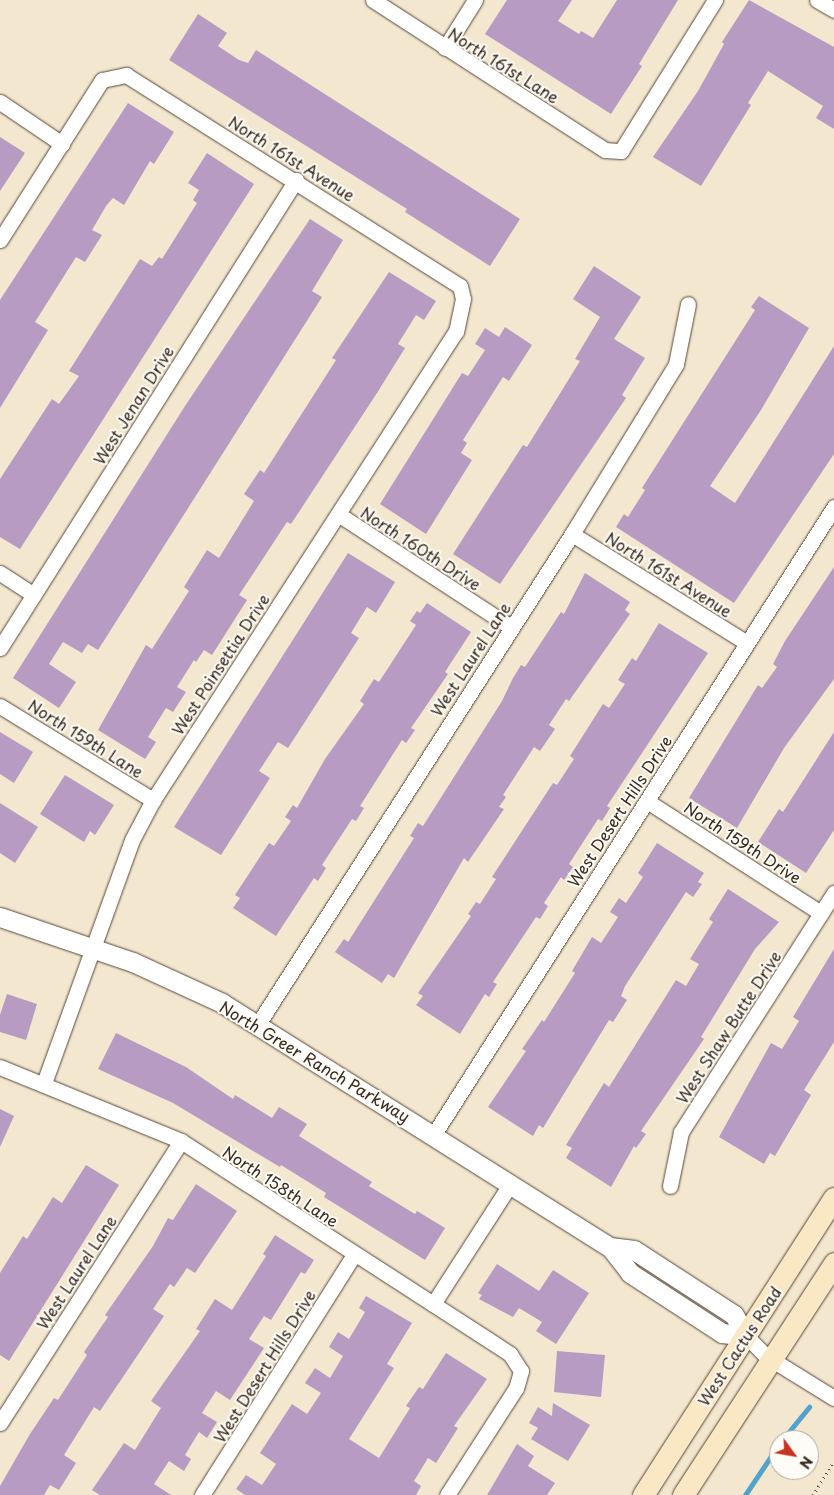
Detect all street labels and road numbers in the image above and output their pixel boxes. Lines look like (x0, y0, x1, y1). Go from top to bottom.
street label: North 161st Lane (444, 22, 564, 108)
street label: North 161st Avenue (224, 111, 360, 205)
street label: West Jenan Drive (89, 342, 177, 468)
street label: North 160th Drive (357, 502, 485, 594)
street label: North 161st Avenue (601, 527, 737, 621)
street label: West Poinsettia Drive (167, 590, 273, 738)
street label: West Laurel Lane (426, 598, 514, 720)
street label: North 159th Lane (24, 694, 148, 782)
street label: West Desert Hills Drive (563, 732, 675, 890)
street label: North 159th Drive (680, 796, 806, 888)
street label: West Shaw Butte Drive (671, 947, 785, 1107)
street label: North Greer Ranch Parkway (215, 996, 415, 1126)
street label: North 158th Lane (219, 1141, 343, 1231)
street label: West Laurel Lane (32, 1211, 120, 1333)
street label: West Cactus Road (693, 1282, 785, 1410)
street label: West Desert Hills Drive (209, 1286, 319, 1446)

